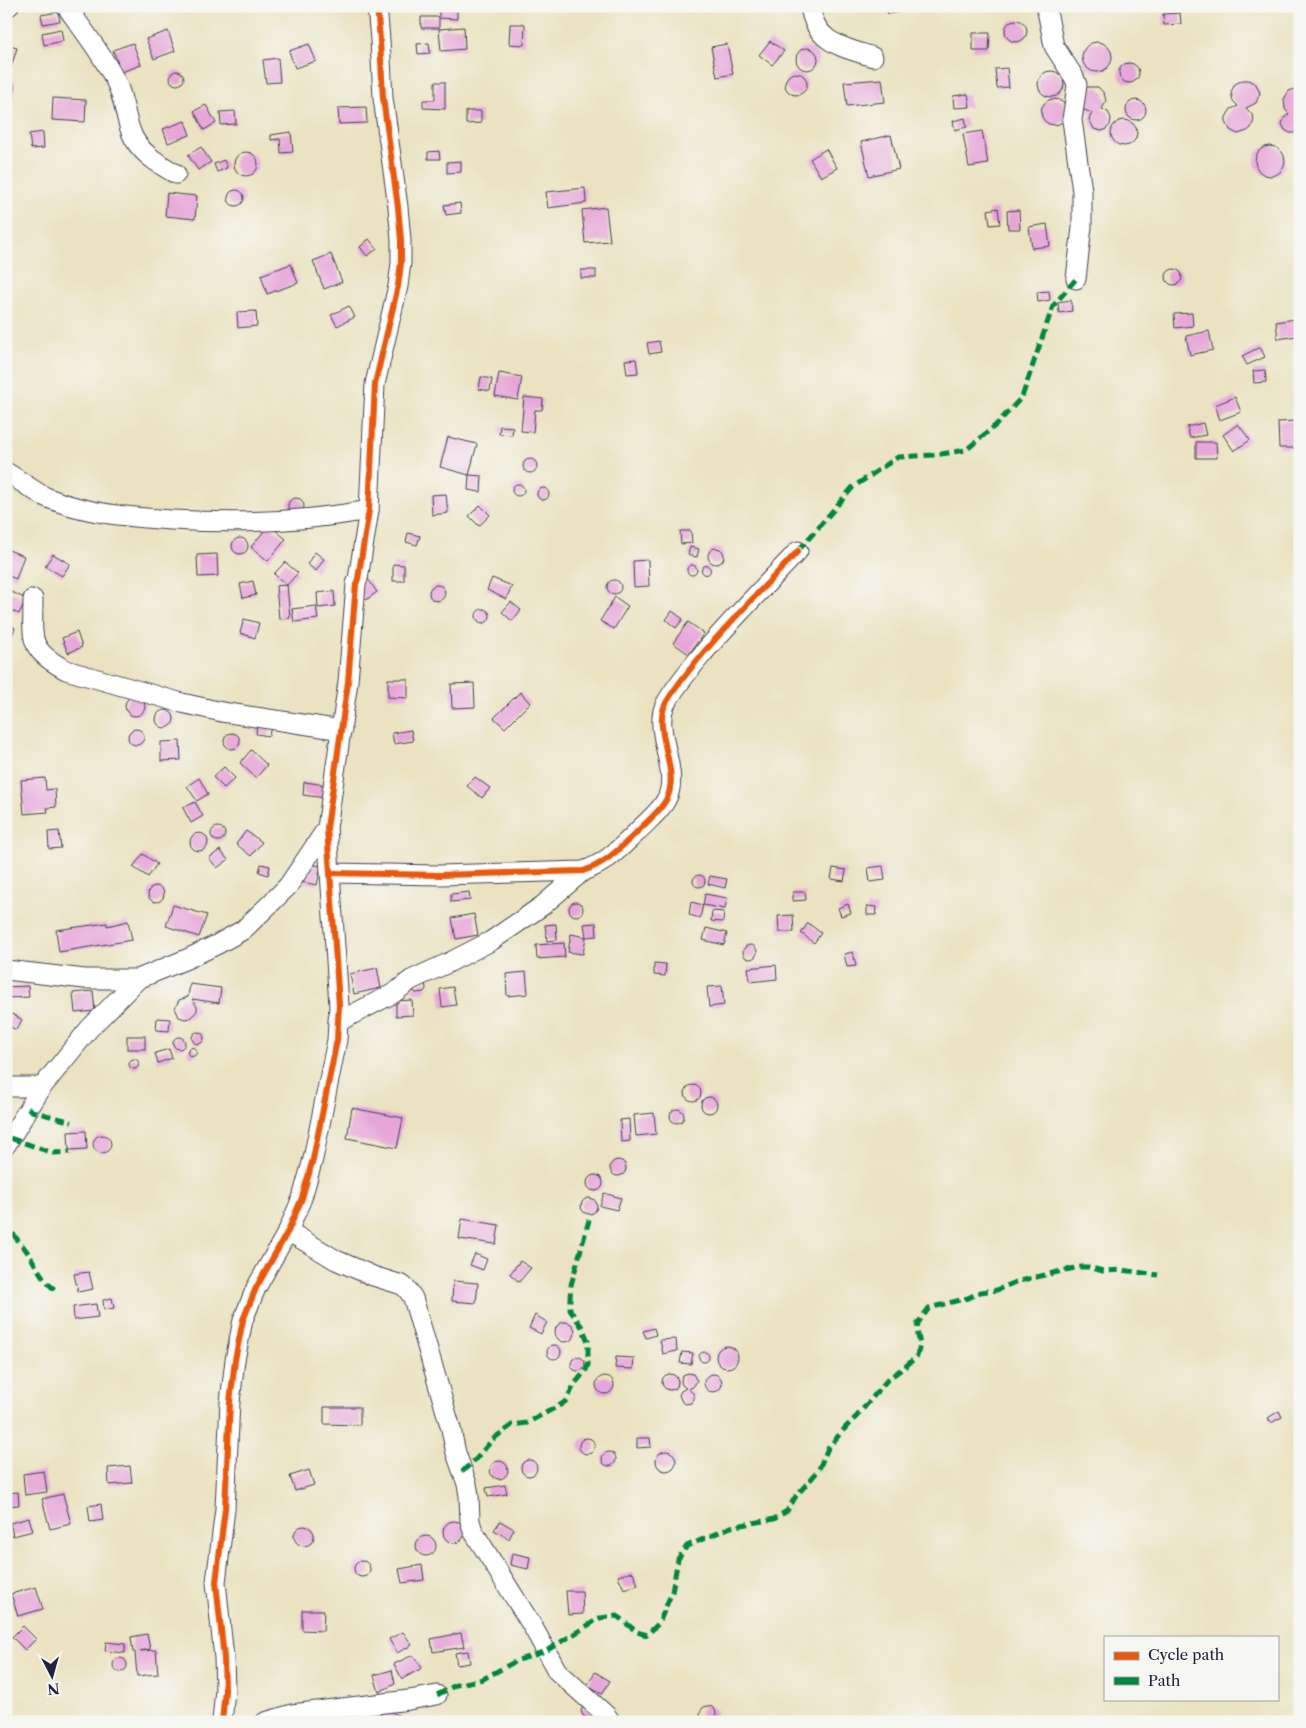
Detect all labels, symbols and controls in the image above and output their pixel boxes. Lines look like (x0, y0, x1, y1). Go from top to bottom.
legend (1104, 1636, 1278, 1700)
text: Cycle path (1148, 1645, 1225, 1664)
north arrow (28, 1650, 78, 1700)
text: Path (1148, 1671, 1181, 1690)
text: N (46, 1679, 60, 1699)

